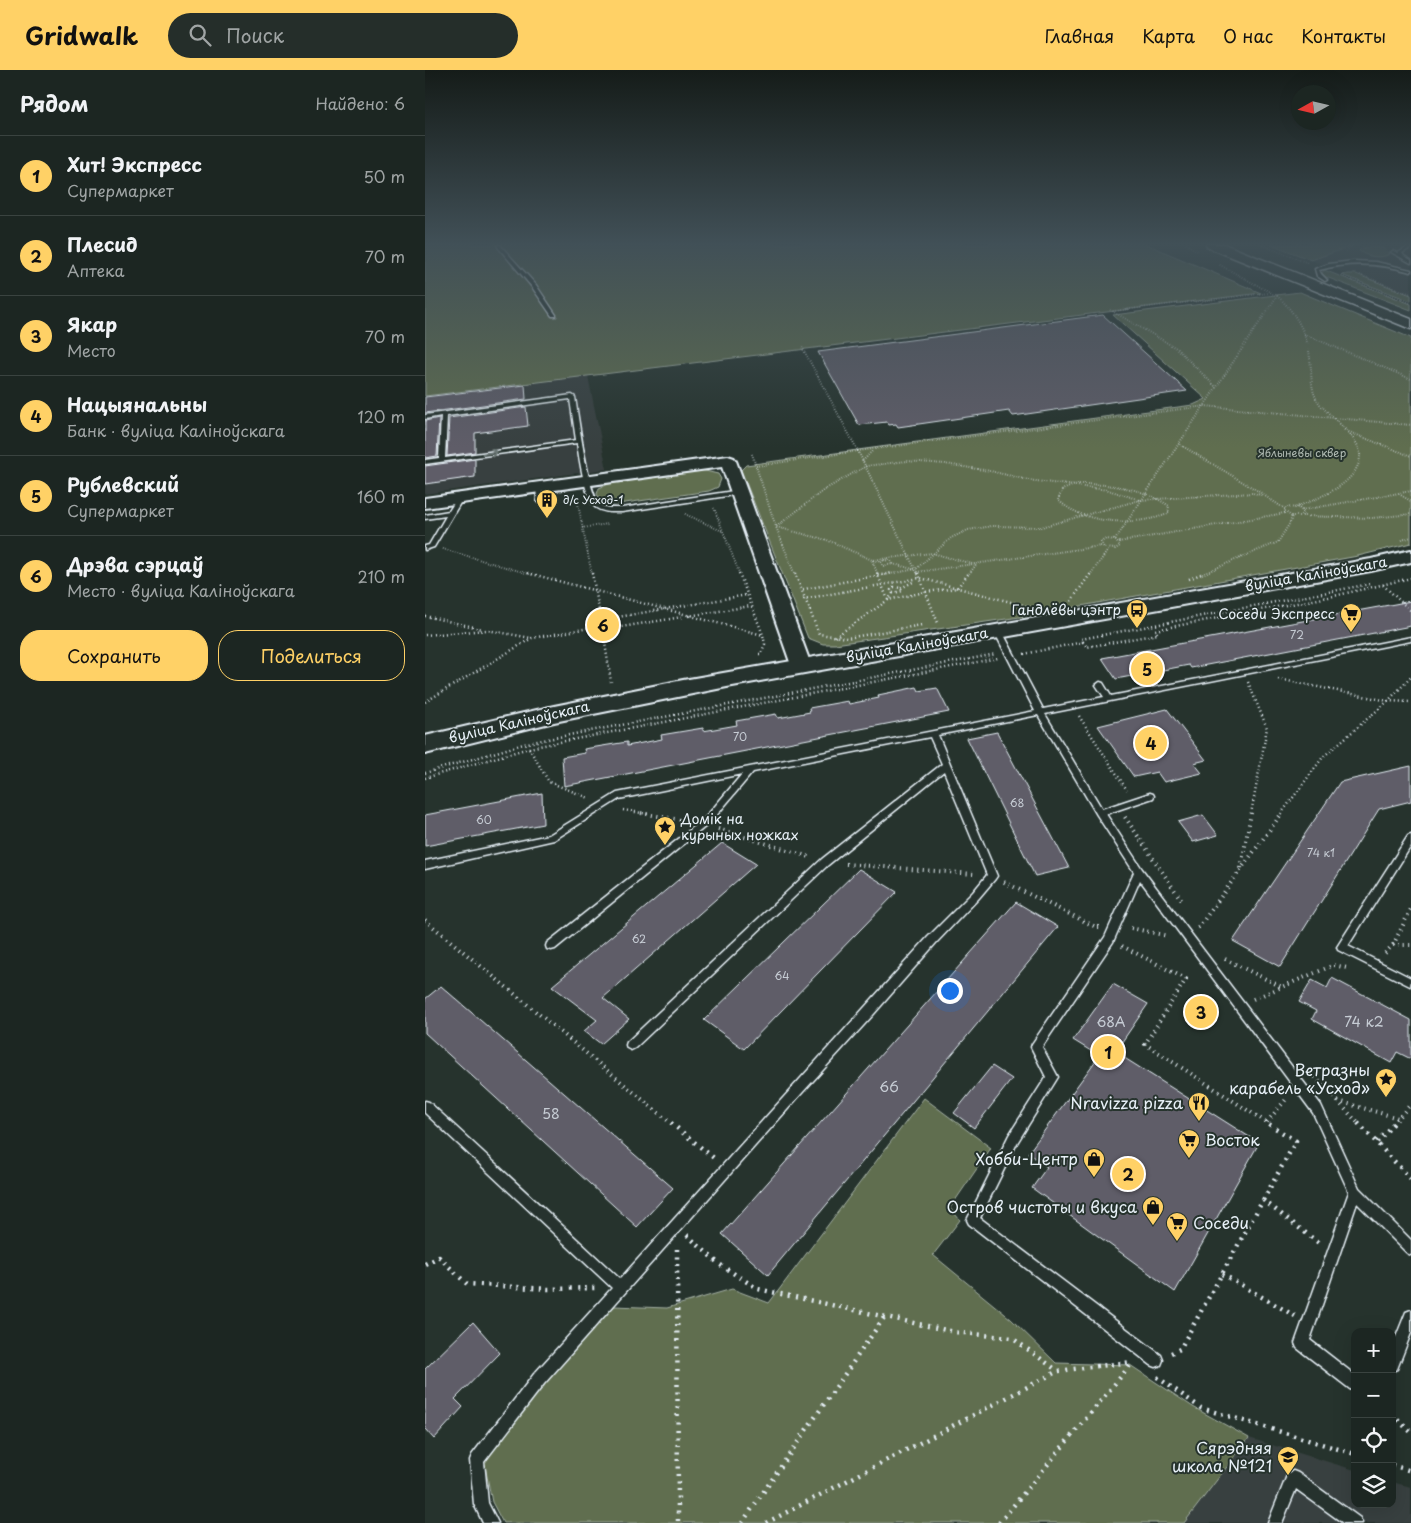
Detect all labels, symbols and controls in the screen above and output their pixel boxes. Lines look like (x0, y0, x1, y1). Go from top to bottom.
search box (168, 13, 518, 58)
text: Gridwalk (25, 17, 138, 53)
icon: search (186, 21, 214, 49)
text: Поиск (226, 21, 284, 49)
text: Главная (1045, 22, 1114, 49)
text: Карта (1142, 22, 1195, 49)
text: О нас (1223, 22, 1273, 49)
text: Контакты (1301, 22, 1386, 49)
north arrow (1291, 85, 1336, 130)
text: Рядом (20, 87, 88, 119)
text: Найдено: 6 (315, 91, 405, 115)
text: Хит! Экспресс (67, 150, 202, 178)
text: 1 (32, 164, 40, 188)
text: 50 m (364, 164, 405, 188)
text: Супермаркет (67, 178, 174, 202)
text: Плесид (67, 230, 138, 258)
text: 2 (30, 244, 42, 268)
text: 70 m (365, 244, 405, 268)
text: Аптека (67, 258, 124, 282)
text: Якар (67, 310, 117, 338)
text: 3 (31, 324, 41, 348)
text: 70 m (365, 324, 405, 348)
text: Место (67, 338, 116, 362)
text: Нацыянальны (67, 390, 207, 418)
text: 4 (31, 404, 41, 428)
text: 120 m (358, 404, 405, 428)
text: Банк · вуліца Каліноўскага (67, 418, 285, 442)
park label: Яблыневы сквер (1258, 444, 1347, 461)
one-way arrow (482, 448, 498, 458)
text: Рублевский (67, 470, 179, 498)
text: 5 (31, 484, 41, 508)
text: 160 m (357, 484, 405, 508)
building icon: д/с Усход-1 (535, 488, 559, 519)
place label: д/с Усход-1 (563, 491, 624, 508)
text: Супермаркет (67, 498, 174, 522)
text: Дрэва сэрцаў (67, 550, 203, 578)
street label: вуліца Каліноўскага (1243, 551, 1389, 596)
text: 6 (30, 564, 42, 588)
text: 210 m (357, 564, 405, 588)
text: Место · вуліца Каліноўскага (67, 578, 295, 602)
bus stop icon: Гандлёвы цэнтр (1125, 598, 1149, 629)
place label: Гандлёвы цэнтр (1011, 599, 1121, 620)
supermarket icon: Соседи Экспресс (1339, 602, 1363, 633)
place label: Соседи Экспресс (1218, 603, 1335, 624)
pin: 6 (587, 606, 619, 644)
street label: вуліца Каліноўскага (844, 622, 990, 667)
house number: 72 (1290, 626, 1304, 643)
button: Сохранить (20, 630, 208, 681)
button: Поделиться (218, 630, 405, 681)
pin: 5 (1131, 650, 1163, 688)
street label: вуліца Каліноўскага (446, 695, 591, 748)
pin: 4 (1135, 724, 1167, 762)
house number: 70 (733, 728, 747, 745)
house number: 68 (1010, 794, 1024, 811)
place label: Домік на курыных ножках (680, 808, 799, 845)
house number: 60 (476, 811, 492, 828)
place icon: Домік на курыных ножках (653, 815, 677, 846)
house number: 74 к1 (1307, 844, 1335, 861)
house number: 62 (632, 930, 646, 947)
house number: 64 (775, 967, 789, 984)
your location (937, 978, 963, 1004)
pin: 3 (1185, 993, 1217, 1031)
house number: 68А (1096, 1011, 1126, 1032)
house number: 74 к2 (1344, 1011, 1384, 1032)
pin: 1 (1092, 1033, 1124, 1071)
place label: Ветразны карабель «Усход» (1229, 1057, 1370, 1099)
place icon: Ветразны карабель «Усход» (1374, 1067, 1398, 1098)
house number: 66 (879, 1076, 899, 1097)
place label: Nravizza pizza (1070, 1090, 1184, 1114)
restaurant icon: Nravizza pizza (1187, 1091, 1211, 1122)
house number: 58 (542, 1103, 560, 1124)
place label: Восток (1205, 1127, 1260, 1151)
supermarket icon: Восток (1177, 1128, 1201, 1159)
place label: Хобби-Центр (976, 1146, 1078, 1170)
shop icon: Хобби-Центр (1082, 1147, 1106, 1178)
pin: 2 (1112, 1155, 1144, 1193)
place label: Остров чистоты и вкуса (947, 1194, 1137, 1218)
shop icon: Остров чистоты и вкуса (1141, 1195, 1165, 1226)
place label: Соседи (1193, 1210, 1249, 1234)
supermarket icon: Соседи (1165, 1211, 1189, 1242)
map controls (1351, 1328, 1396, 1508)
button: + (1351, 1328, 1396, 1373)
button: − (1351, 1373, 1396, 1418)
button: locate (1351, 1418, 1396, 1463)
place label: Сярэдняя школа №121 (1172, 1435, 1272, 1477)
school or university icon: Сярэдняя школа №121 (1276, 1445, 1300, 1476)
button: layers (1351, 1463, 1396, 1508)

